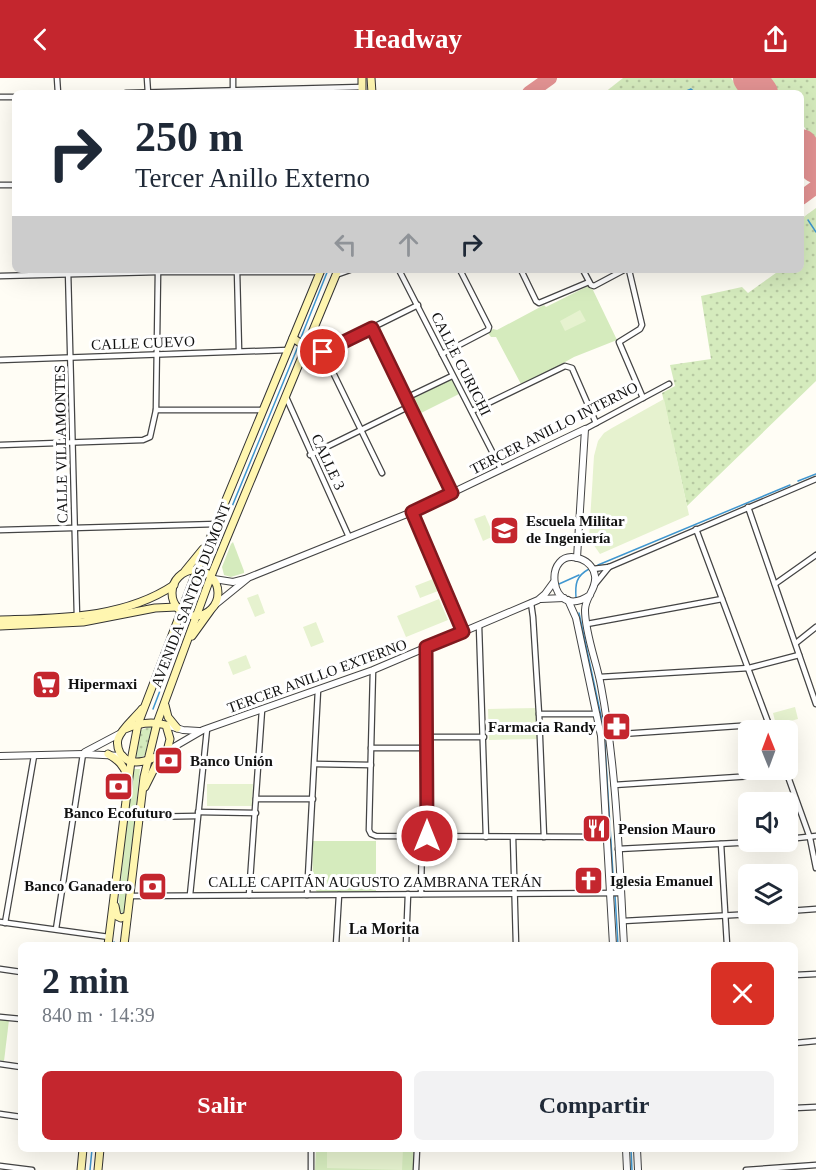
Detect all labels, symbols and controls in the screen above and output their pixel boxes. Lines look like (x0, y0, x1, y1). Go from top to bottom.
icon: back (24, 23, 57, 56)
icon: share (759, 23, 792, 56)
text: Headway (354, 24, 462, 54)
icon: right (36, 114, 114, 192)
text: 250 m (135, 114, 244, 160)
text: Tercer Anillo Externo (135, 163, 370, 193)
icon: left (329, 228, 362, 261)
icon: ahead (392, 228, 425, 261)
icon: right (455, 228, 488, 261)
street label: CALLE CURICHI (428, 310, 494, 418)
pin (297, 326, 348, 377)
street label: CALLE CUEVO (91, 333, 195, 353)
icon: arrive (306, 335, 339, 368)
street label: CALLE VILLAMONTES (52, 365, 70, 523)
street label: TERCER ANILLO INTERNO (468, 379, 641, 477)
street label: CALLE 3 (308, 432, 348, 492)
street label: AVENIDA SANTOS DUMONT (148, 500, 234, 690)
place label: Escuela Militar de Ingeniería (526, 513, 625, 546)
school or university icon: Escuela Militar de Ingeniería (489, 514, 521, 546)
street label: TERCER ANILLO EXTERNO (225, 636, 409, 716)
supermarket icon: Hipermaxi (31, 668, 63, 700)
place label: Hipermaxi (68, 676, 137, 692)
pharmacy icon: Farmacia Randy (601, 711, 633, 743)
place label: Farmacia Randy (488, 719, 596, 735)
north arrow (738, 720, 798, 780)
map controls (738, 720, 798, 924)
bank icon: Banco Unión (153, 745, 185, 777)
place label: Banco Unión (190, 753, 274, 769)
bank icon: Banco Ecofuturo (102, 770, 134, 802)
button: sound (738, 792, 798, 852)
position arrow (395, 804, 459, 868)
place label: Banco Ecofuturo (64, 805, 172, 821)
restaurant icon: Pension Mauro (581, 813, 613, 845)
place label: Pension Mauro (618, 821, 716, 837)
button: layers (738, 864, 798, 924)
church icon: Iglesia Emanuel (573, 865, 605, 897)
bank icon: Banco Ganadero (137, 870, 169, 902)
place label: Iglesia Emanuel (610, 873, 713, 889)
street label: CALLE CAPITÁN AUGUSTO ZAMBRANA TERÁN (208, 874, 542, 890)
place label: Banco Ganadero (24, 878, 132, 894)
district label: La Morita (349, 920, 419, 937)
text: 2 min (42, 961, 129, 1001)
button: close (711, 962, 774, 1025)
text: 840 m · 14:39 (42, 1004, 155, 1026)
button: Salir (42, 1071, 402, 1140)
button: Compartir (414, 1071, 774, 1140)

